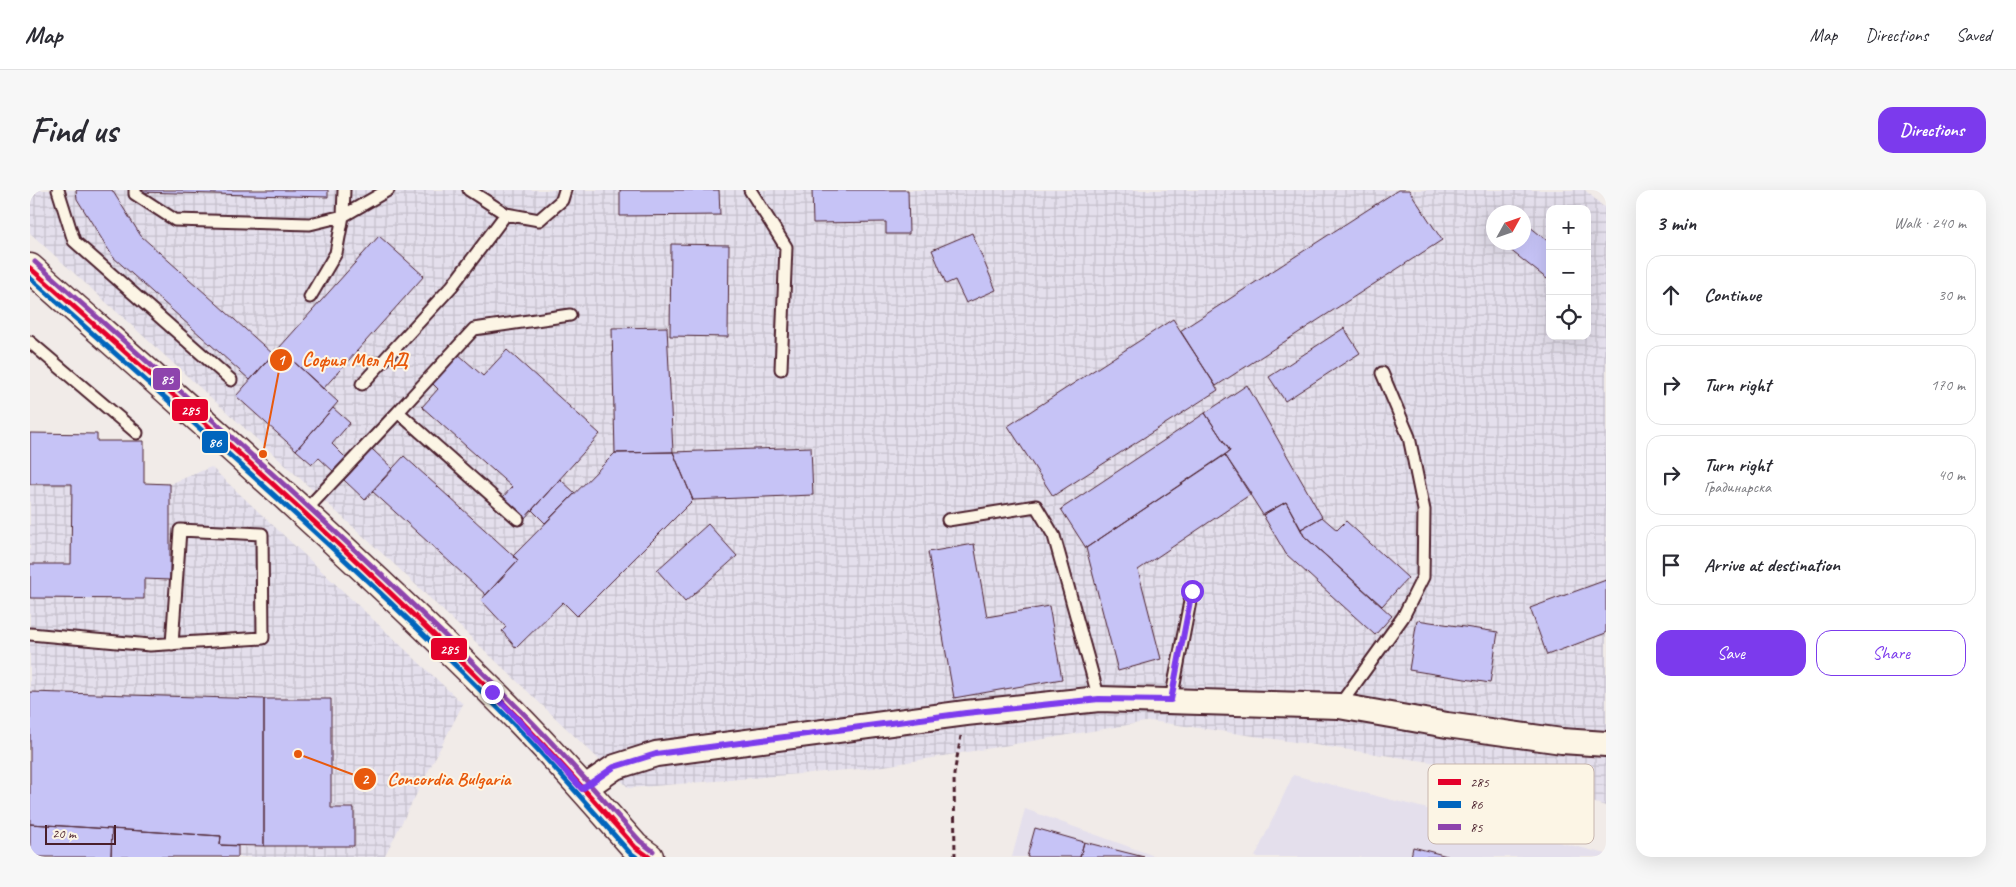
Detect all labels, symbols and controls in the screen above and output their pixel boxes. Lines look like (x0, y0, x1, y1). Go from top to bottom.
text: Map (25, 20, 62, 50)
text: Map (1810, 24, 1837, 46)
text: Directions (1865, 24, 1928, 46)
text: Saved (1956, 24, 1991, 46)
button: Directions (1878, 107, 1986, 153)
text: Find us (30, 108, 117, 153)
north arrow (1486, 205, 1531, 250)
map controls (1546, 205, 1591, 340)
button: + (1546, 205, 1591, 250)
text: 3 min (1656, 210, 1696, 236)
text: Walk · 240 m (1894, 213, 1966, 233)
button: − (1546, 250, 1591, 295)
icon: ahead (1657, 281, 1685, 309)
text: Continue (1704, 283, 1761, 307)
text: 30 m (1938, 285, 1965, 305)
button: locate (1546, 295, 1591, 340)
callout: София Мел АД (268, 343, 417, 377)
text: София Мел АД (302, 348, 409, 372)
text: 1 (278, 351, 287, 370)
line badge: 85 (152, 367, 181, 391)
text: 85 (161, 371, 175, 388)
icon: right (1657, 371, 1685, 399)
text: Turn right (1704, 373, 1771, 397)
text: 170 m (1931, 375, 1965, 395)
line badge: 285 (171, 398, 209, 422)
text: 285 (181, 402, 201, 419)
line badge: 86 (201, 430, 229, 454)
text: 86 (209, 434, 223, 451)
text: Turn right (1704, 453, 1771, 477)
icon: right (1657, 461, 1685, 489)
text: 40 m (1938, 465, 1965, 485)
text: Градинарска (1704, 477, 1771, 497)
icon: arrive (1657, 551, 1685, 579)
text: Arrive at destination (1704, 553, 1840, 577)
route start (1181, 580, 1204, 603)
button: Save (1656, 630, 1806, 676)
button: Share (1816, 630, 1966, 676)
line badge: 285 (430, 637, 468, 661)
text: 285 (440, 641, 460, 658)
route end (481, 681, 504, 704)
callout: Concordia Bulgaria (352, 762, 521, 796)
legend (1428, 764, 1594, 844)
text: Concordia Bulgaria (387, 767, 512, 791)
text: 2 (362, 770, 370, 789)
text: 285 (1470, 774, 1490, 791)
text: 86 (1470, 796, 1483, 813)
text: 85 (1470, 819, 1483, 836)
scale bar (45, 822, 116, 845)
text: 20 m (52, 825, 76, 842)

